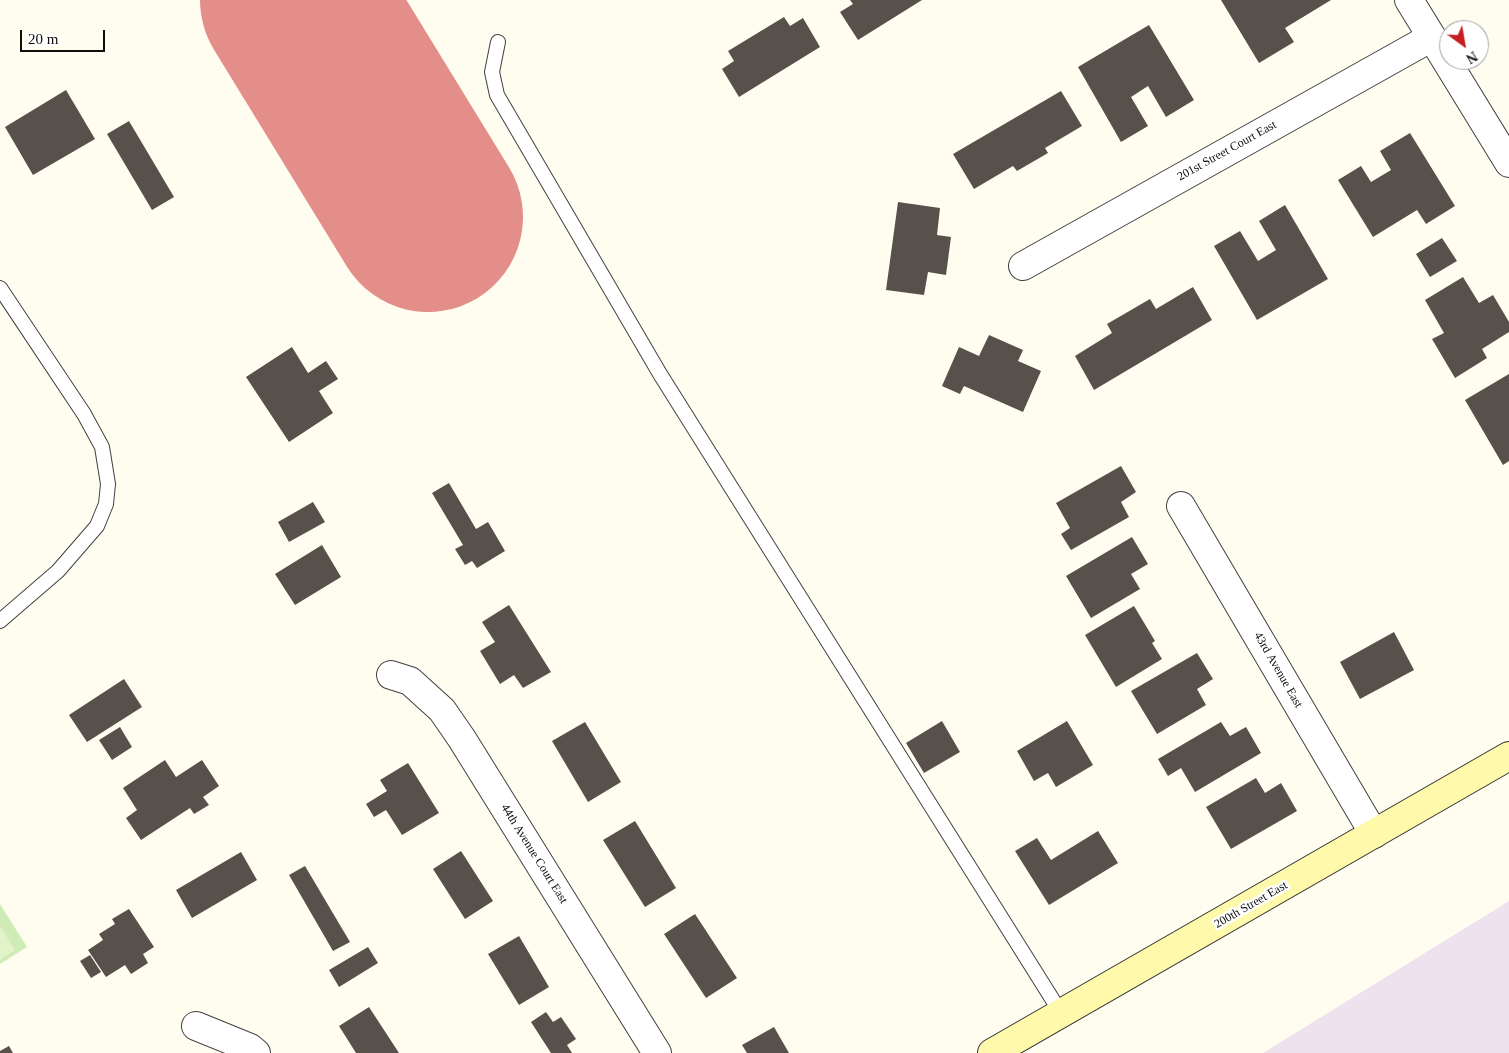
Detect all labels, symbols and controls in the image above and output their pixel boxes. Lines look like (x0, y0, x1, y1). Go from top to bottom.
scale bar (22, 20, 108, 52)
north arrow (1439, 20, 1489, 70)
text: 20 m (28, 31, 58, 47)
text: N (1463, 48, 1480, 66)
street label: 201st Street Court East (1175, 118, 1279, 184)
street label: 43rd Avenue East (1250, 630, 1306, 710)
street label: 44th Avenue Court East (497, 802, 571, 906)
street label: 200th Street East (1212, 878, 1290, 932)

